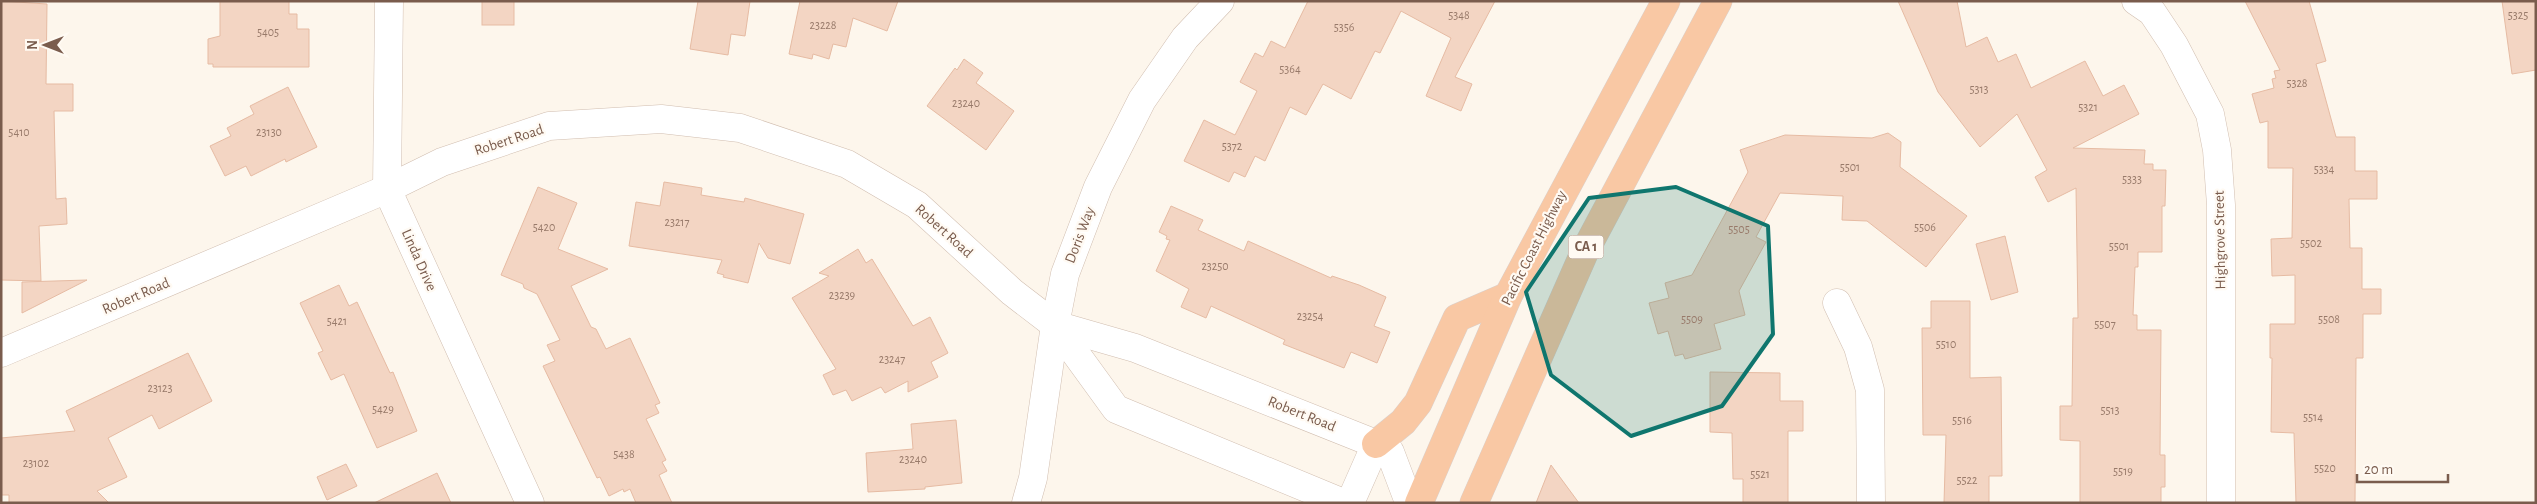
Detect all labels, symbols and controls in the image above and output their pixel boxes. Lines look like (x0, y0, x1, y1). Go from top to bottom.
house number: 5348 (1448, 9, 1470, 21)
house number: 5325 (2508, 9, 2528, 21)
house number: 23228 (809, 19, 837, 31)
north arrow (20, 20, 70, 70)
house number: 5356 (1334, 21, 1355, 33)
house number: 5405 (257, 26, 279, 38)
text: N (26, 40, 40, 50)
house number: 5364 (1279, 63, 1301, 75)
house number: 5328 (2286, 77, 2308, 89)
house number: 5313 (1969, 83, 1989, 95)
house number: 23240 (952, 97, 980, 109)
house number: 5321 (2078, 101, 2098, 113)
street label: Robert Road (473, 122, 546, 158)
house number: 5410 (8, 126, 30, 138)
house number: 23130 (256, 126, 282, 138)
house number: 5372 (1222, 140, 1243, 152)
house number: 5501 (1840, 161, 1860, 173)
house number: 5334 (2314, 163, 2335, 175)
house number: 5333 (2122, 173, 2142, 185)
street label: Pacific Coast Highway (1499, 188, 1570, 308)
street label: Highgrove Street (2212, 190, 2228, 290)
street label: Robert Road (912, 201, 976, 261)
street label: Doris Way (1062, 204, 1098, 265)
house number: 23217 (665, 216, 690, 228)
house number: 5420 (533, 221, 555, 233)
house number: 5506 (1914, 221, 1936, 233)
house number: 5505 (1728, 223, 1750, 235)
street label: Linda Drive (399, 227, 439, 293)
road number: CA 1 (1568, 236, 1604, 258)
house number: 5502 (2300, 237, 2322, 249)
house number: 5501 (2109, 240, 2129, 252)
house number: 23250 (1201, 260, 1229, 272)
street label: Robert Road (100, 275, 172, 317)
house number: 23239 (829, 289, 856, 301)
house number: 23254 (1297, 310, 1324, 322)
house number: 5509 (1681, 313, 1703, 325)
house number: 5508 (2318, 313, 2340, 325)
house number: 5421 (327, 315, 347, 327)
house number: 5507 (2094, 318, 2116, 330)
house number: 5510 (1936, 338, 1956, 350)
house number: 23247 (879, 353, 905, 365)
house number: 23123 (148, 382, 173, 394)
street label: Robert Road (1266, 394, 1338, 434)
house number: 5429 (372, 403, 394, 415)
house number: 5513 (2100, 404, 2120, 416)
house number: 5514 (2303, 411, 2323, 423)
house number: 5516 (1952, 414, 1972, 426)
house number: 5438 (613, 448, 635, 460)
scale bar (2357, 452, 2448, 484)
house number: 23240 (899, 453, 927, 465)
house number: 23102 (23, 457, 50, 469)
house number: 5520 (2314, 462, 2336, 474)
text: 20 m (2364, 462, 2393, 477)
house number: 5519 (2113, 465, 2133, 477)
house number: 5521 (1750, 468, 1770, 480)
house number: 5522 (1957, 474, 1978, 486)

